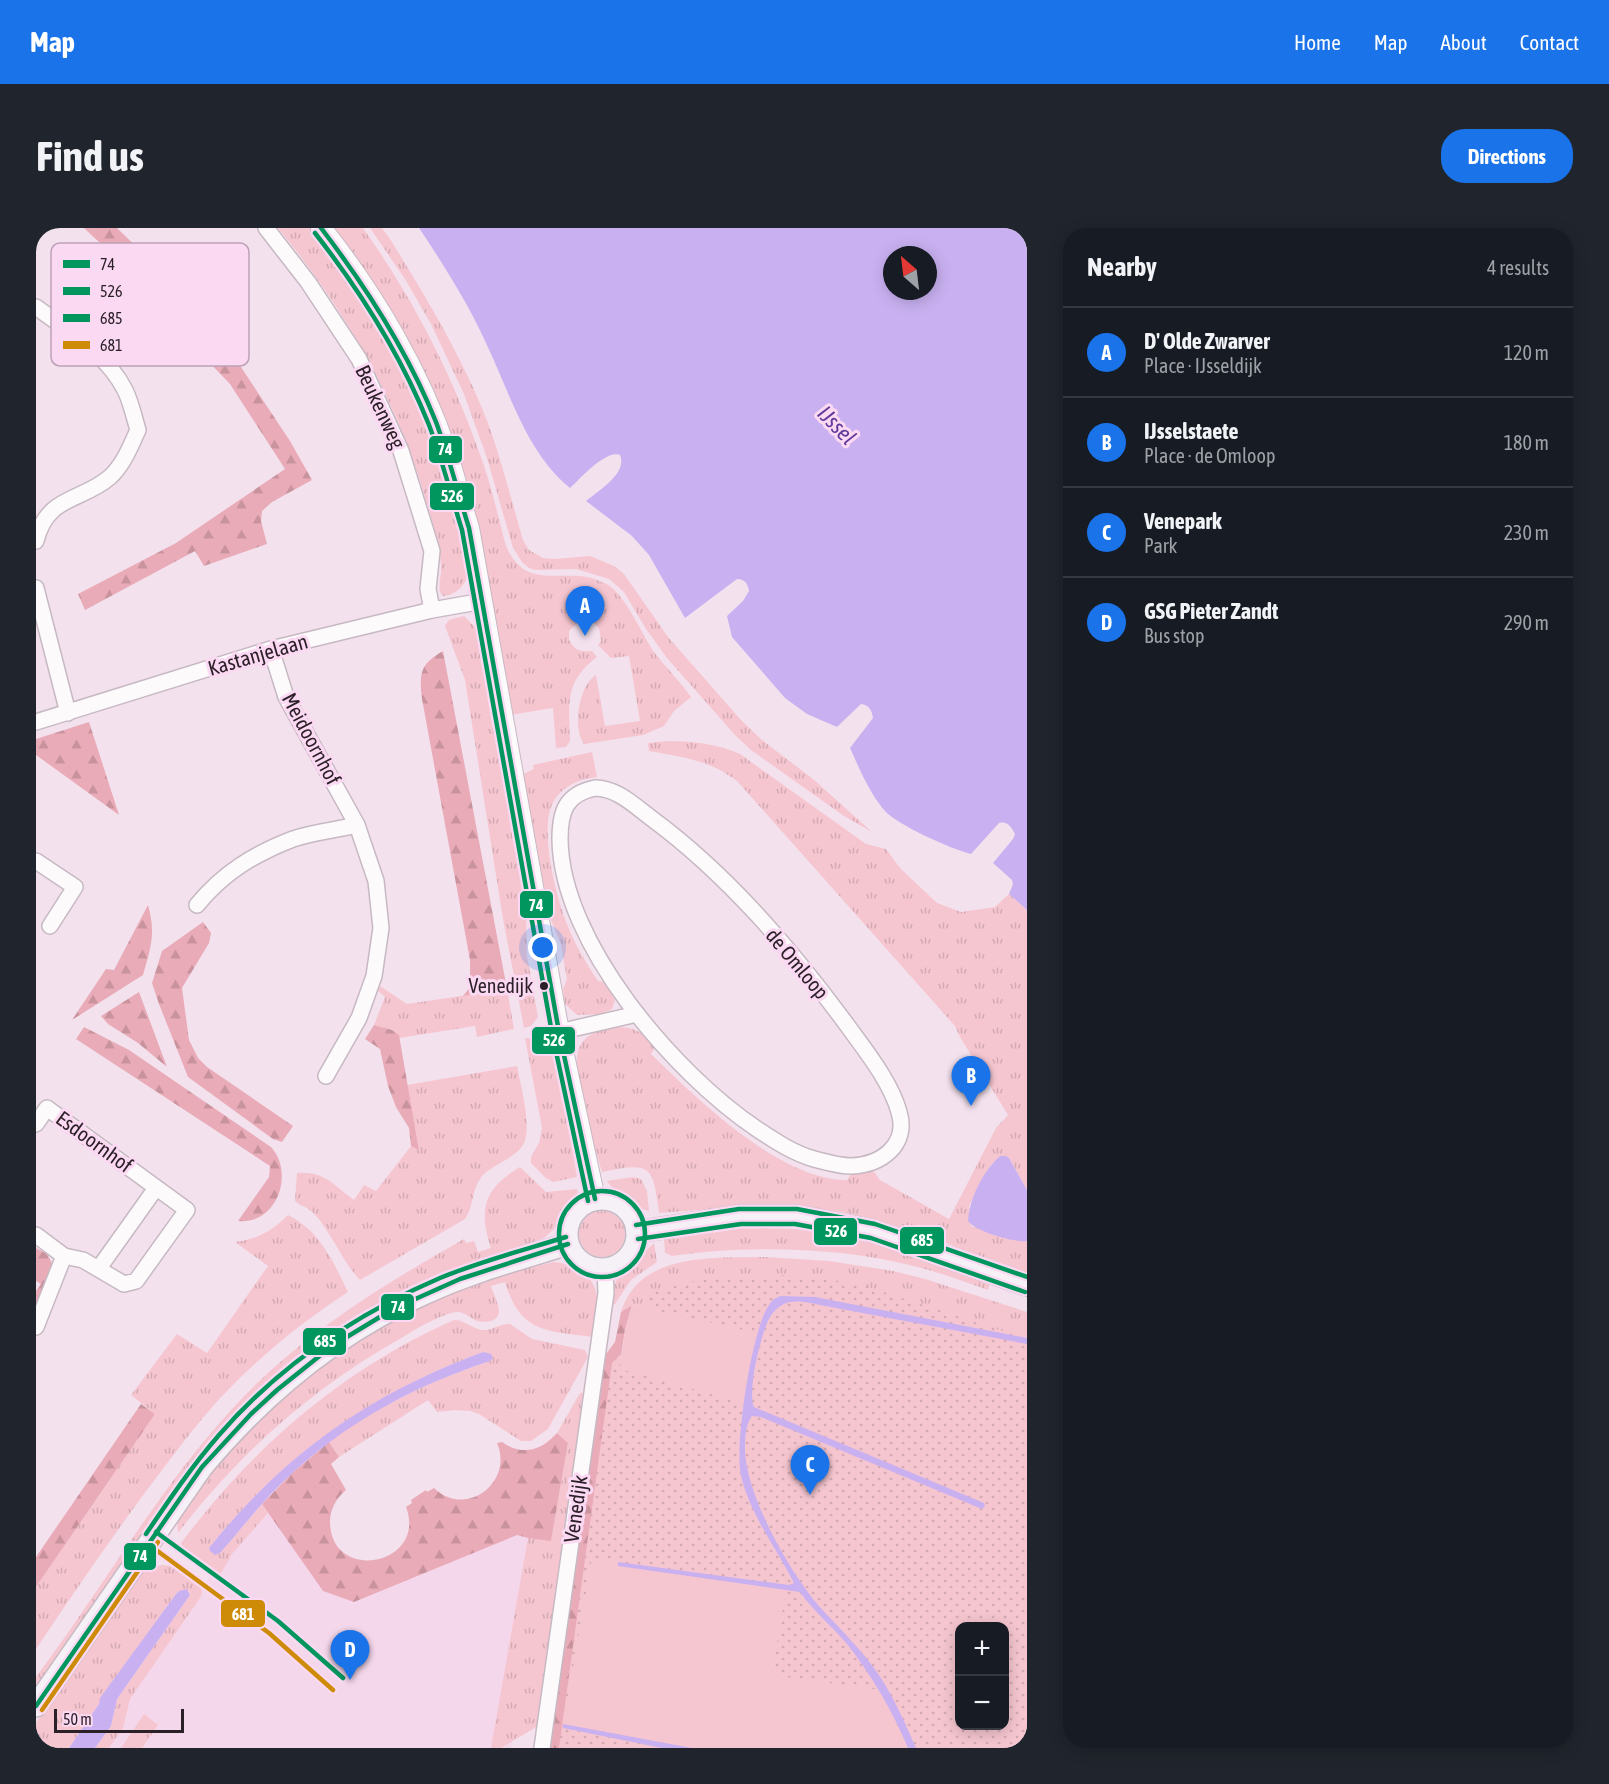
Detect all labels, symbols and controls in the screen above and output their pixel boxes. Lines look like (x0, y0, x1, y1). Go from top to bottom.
text: Map (30, 26, 75, 58)
text: Home (1294, 30, 1341, 54)
text: Map (1374, 30, 1408, 54)
text: About (1441, 30, 1487, 54)
text: Contact (1520, 30, 1579, 54)
button: Directions (1441, 129, 1573, 183)
text: Find us (36, 132, 144, 180)
legend (51, 243, 249, 366)
north arrow (883, 246, 937, 300)
text: Nearby (1087, 252, 1157, 282)
text: 74 (100, 255, 115, 273)
text: 4 results (1487, 256, 1549, 279)
text: 526 (100, 282, 123, 300)
text: 685 (100, 309, 123, 327)
text: D' Olde Zwarver (1144, 328, 1270, 354)
text: 681 (100, 336, 123, 354)
text: A (1102, 341, 1111, 364)
text: 120 m (1504, 341, 1549, 364)
text: Place · IJsseldijk (1144, 354, 1262, 377)
street label: Beukenweg (351, 361, 411, 452)
water label: IJssel (812, 400, 862, 450)
text: IJsselstaete (1144, 418, 1238, 444)
text: B (1102, 431, 1111, 454)
text: 180 m (1504, 431, 1549, 454)
line badge: 74 (428, 435, 463, 464)
text: 74 (437, 440, 453, 458)
text: Place · de Omloop (1144, 444, 1275, 467)
line badge: 526 (429, 482, 475, 511)
text: 526 (441, 487, 464, 505)
text: Venepark (1144, 508, 1222, 534)
text: C (1102, 521, 1111, 544)
text: 230 m (1504, 521, 1549, 544)
text: Park (1144, 534, 1177, 557)
pin: A (566, 586, 604, 636)
text: GSG Pieter Zandt (1144, 598, 1278, 624)
text: D (1101, 611, 1112, 634)
text: 290 m (1504, 611, 1549, 634)
text: Bus stop (1144, 624, 1204, 647)
street label: Kastanjelaan (205, 628, 310, 680)
street label: Meidoornhof (278, 689, 346, 789)
line badge: 74 (519, 890, 554, 919)
text: 74 (528, 896, 544, 914)
street label: de Omloop (761, 923, 834, 1004)
your location (528, 933, 557, 962)
place label: Venedijk (469, 974, 533, 997)
marker: Venedijk (538, 980, 550, 992)
line badge: 526 (531, 1026, 576, 1055)
text: 526 (543, 1031, 566, 1049)
pin: B (952, 1056, 990, 1106)
street label: Esdoornhof (52, 1106, 138, 1177)
line badge: 526 (813, 1217, 858, 1246)
text: 526 (825, 1222, 848, 1240)
line badge: 685 (899, 1226, 945, 1255)
text: 685 (911, 1231, 934, 1249)
line badge: 74 (380, 1293, 415, 1321)
text: 74 (390, 1298, 406, 1316)
line badge: 685 (302, 1327, 347, 1356)
text: 685 (314, 1332, 337, 1350)
pin: C (790, 1446, 830, 1495)
street label: Venedijk (558, 1474, 592, 1544)
line badge: 74 (123, 1542, 157, 1571)
text: 74 (132, 1547, 148, 1565)
line badge: 681 (220, 1599, 266, 1628)
text: 681 (232, 1605, 255, 1623)
map controls (955, 1622, 1009, 1730)
button: + (955, 1622, 1009, 1676)
pin: D (330, 1630, 370, 1680)
button: − (955, 1676, 1009, 1730)
scale bar (54, 1706, 184, 1734)
text: 50 m (63, 1710, 92, 1728)

